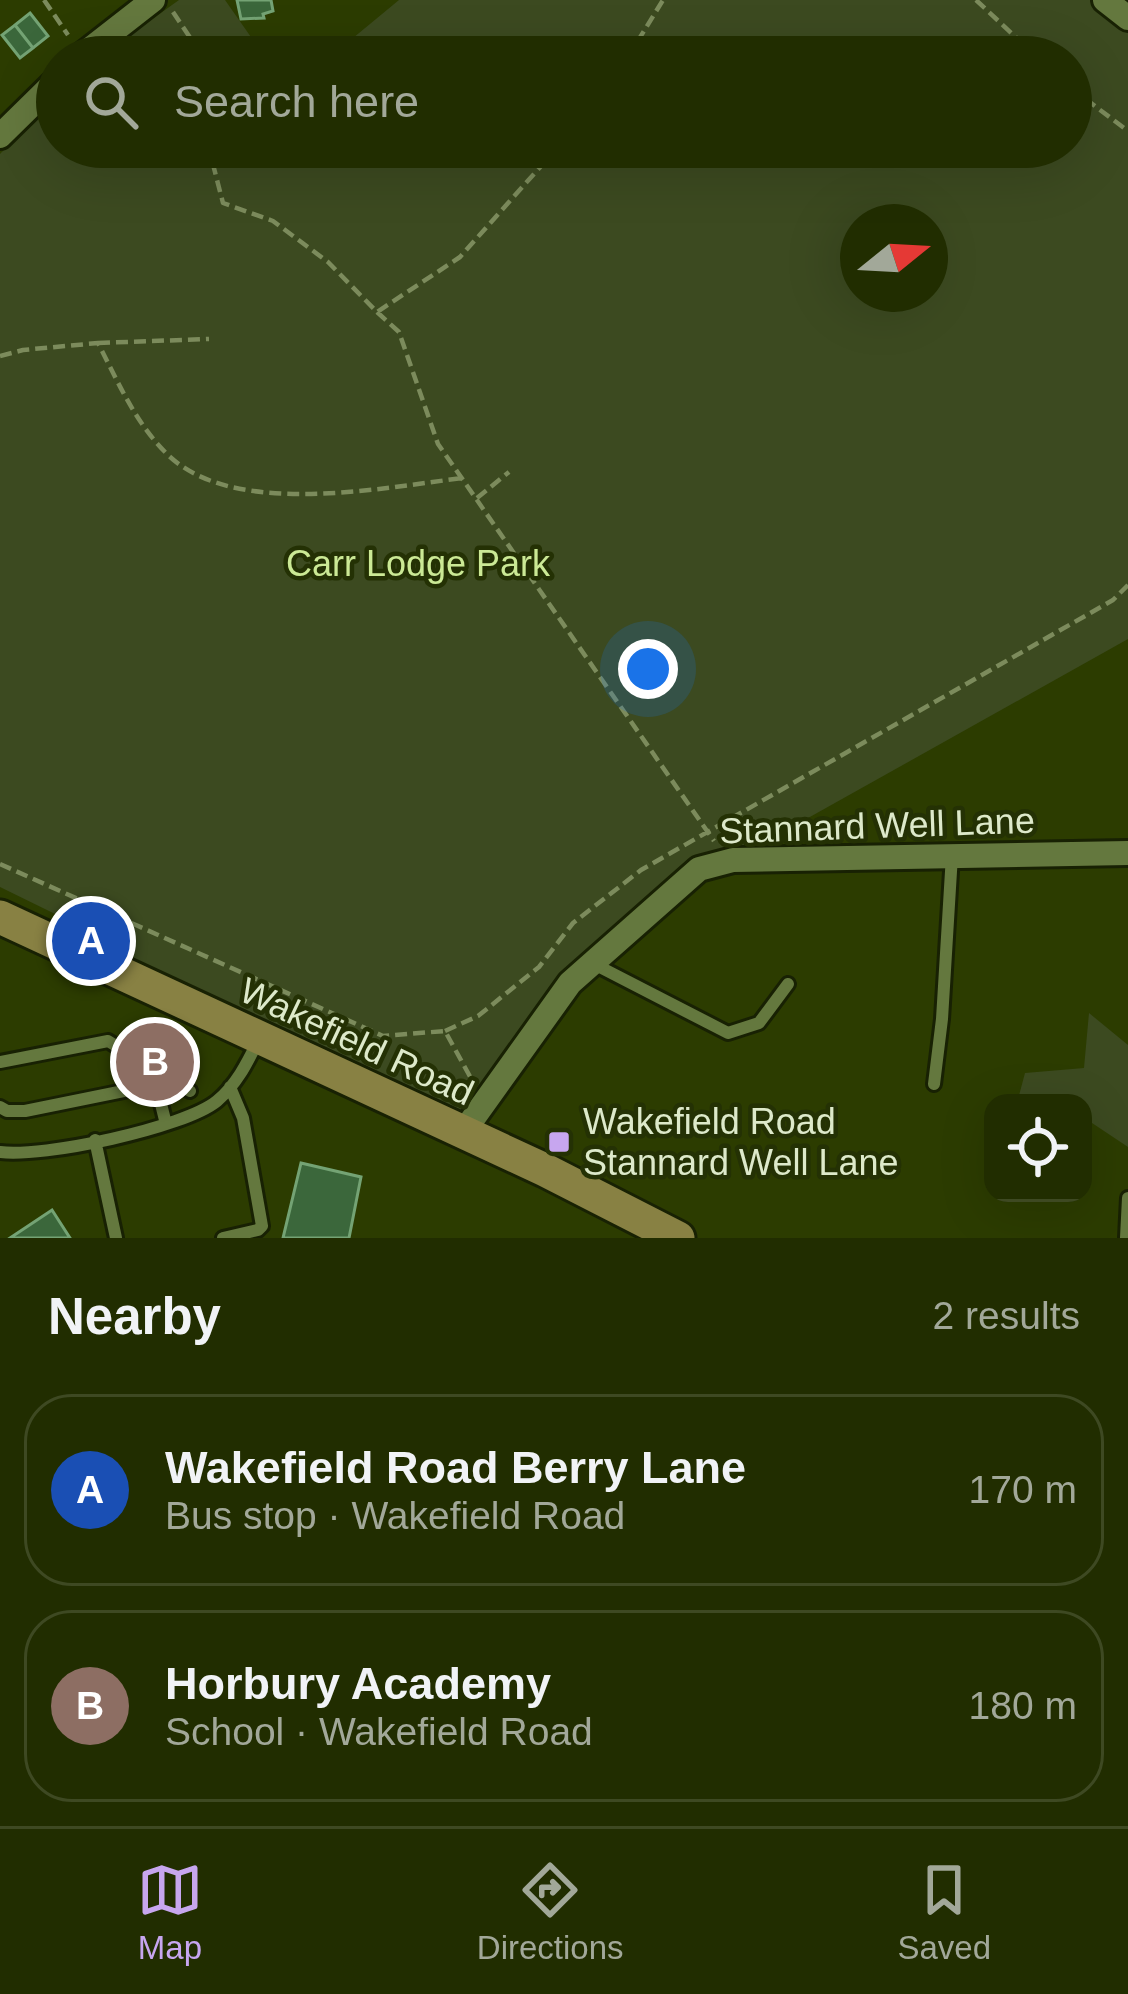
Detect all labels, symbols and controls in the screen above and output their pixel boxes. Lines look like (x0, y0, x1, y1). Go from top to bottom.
search box (36, 36, 1092, 168)
icon: search (78, 69, 144, 135)
text: Search here (174, 76, 419, 127)
north arrow (840, 204, 948, 312)
park label: Carr Lodge Park (286, 543, 551, 584)
your location (618, 639, 678, 699)
street label: Stannard Well Lane (719, 800, 1035, 851)
pin: A (52, 896, 130, 986)
street label: Wakefield Road (234, 969, 480, 1113)
pin: B (116, 1017, 194, 1107)
map controls (984, 1094, 1092, 1202)
button: locate (984, 1094, 1092, 1202)
place label: Wakefield Road Stannard Well Lane (583, 1101, 899, 1183)
marker: Wakefield Road Stannard Well Lane (546, 1129, 572, 1155)
text: Nearby (48, 1288, 221, 1345)
text: 2 results (933, 1294, 1080, 1337)
text: Wakefield Road Berry Lane (165, 1442, 746, 1493)
text: A (76, 1468, 104, 1511)
text: 170 m (969, 1468, 1077, 1511)
text: Bus stop · Wakefield Road (165, 1494, 625, 1537)
text: Horbury Academy (165, 1658, 551, 1709)
text: B (76, 1684, 104, 1727)
text: 180 m (969, 1684, 1077, 1727)
text: School · Wakefield Road (165, 1710, 593, 1753)
tab: Map (137, 1857, 203, 1967)
tab: Directions (477, 1857, 624, 1967)
tab: Saved (897, 1857, 991, 1967)

